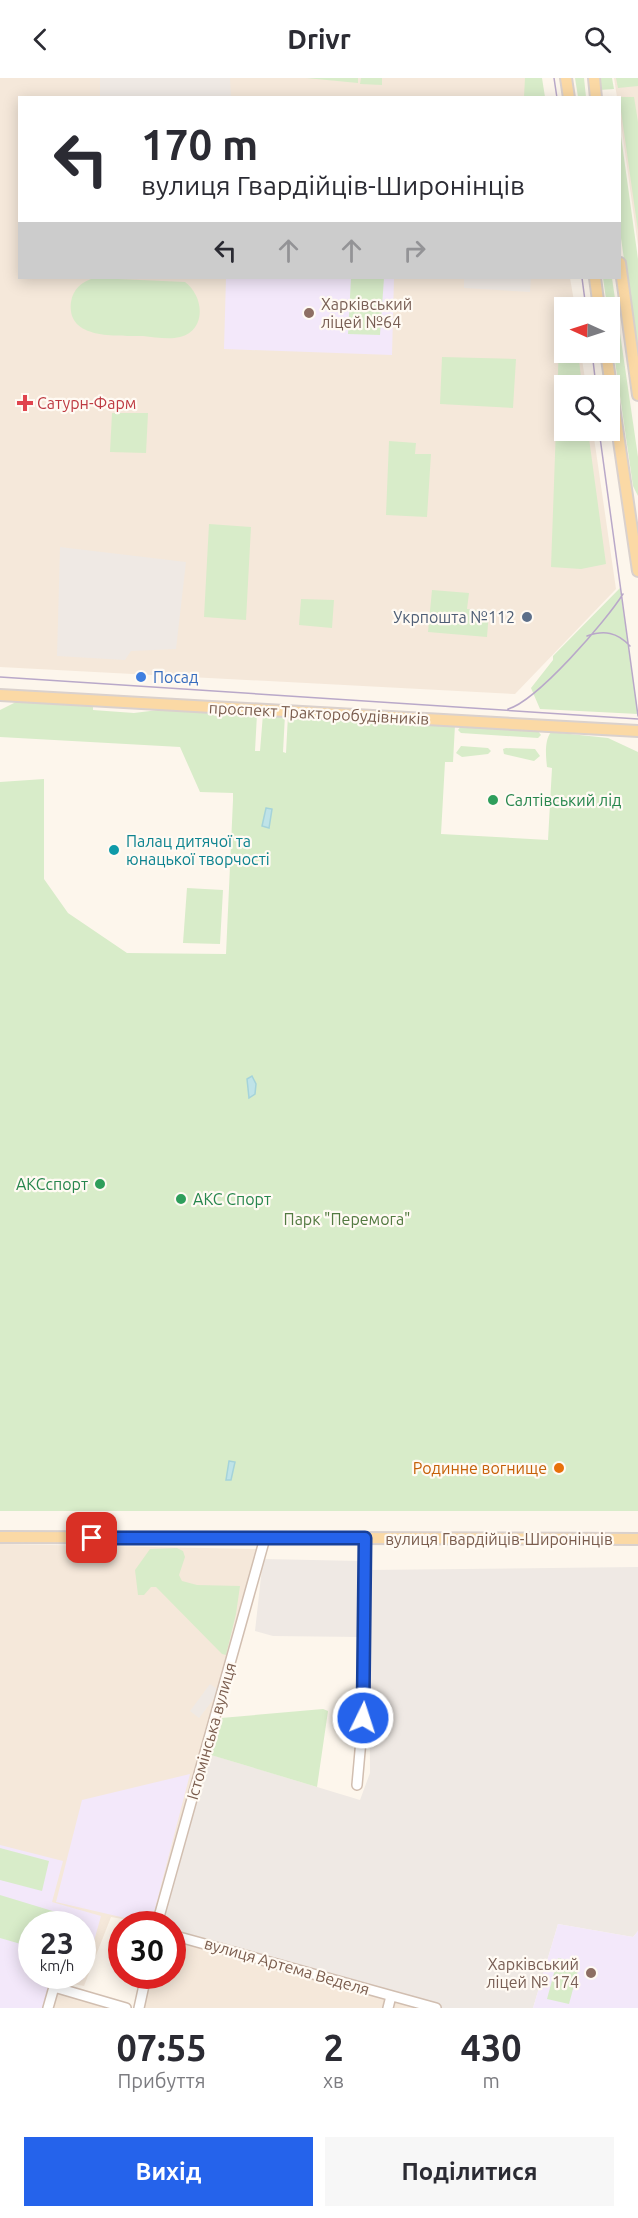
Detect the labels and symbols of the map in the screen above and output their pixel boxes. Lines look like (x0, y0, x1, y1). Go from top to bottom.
place label: Харківський ліцей №64 (321, 295, 412, 331)
north arrow (554, 297, 620, 363)
marker: Харківський ліцей №64 (302, 306, 316, 320)
place label: Сатурн-Фарм (37, 394, 136, 412)
marker: Сатурн-Фарм (18, 396, 32, 410)
place label: Укрпошта №112 (393, 608, 515, 626)
marker: Укрпошта №112 (520, 610, 534, 624)
place label: Посад (153, 668, 198, 686)
marker: Посад (134, 670, 148, 684)
street label: проспект Тракторобудівників (208, 698, 430, 728)
place label: Салтівський лід (505, 791, 621, 809)
marker: Салтівський лід (486, 793, 500, 807)
place label: Палац дитячої та юнацької творчості (126, 832, 270, 868)
marker: Палац дитячої та юнацької творчості (107, 843, 121, 857)
place label: АКСспорт (16, 1175, 88, 1193)
marker: АКСспорт (93, 1177, 107, 1191)
place label: АКС Спорт (193, 1190, 271, 1208)
marker: АКС Спорт (174, 1192, 188, 1206)
park label: Парк "Перемога" (284, 1210, 410, 1228)
place label: Родинне вогнище (413, 1459, 547, 1477)
marker: Родинне вогнище (552, 1461, 566, 1475)
pin (66, 1512, 117, 1563)
street label: вулиця Гвардійців-Широнінців (385, 1530, 613, 1548)
street label: Істомінська вулиця (183, 1660, 239, 1802)
position arrow (331, 1686, 395, 1750)
speed limit sign: 30 (108, 1911, 186, 1989)
street label: вулиця Артема Веделя (202, 1934, 372, 1998)
place label: Харківський ліцей № 174 (486, 1955, 579, 1991)
marker: Харківський ліцей № 174 (584, 1966, 598, 1980)

